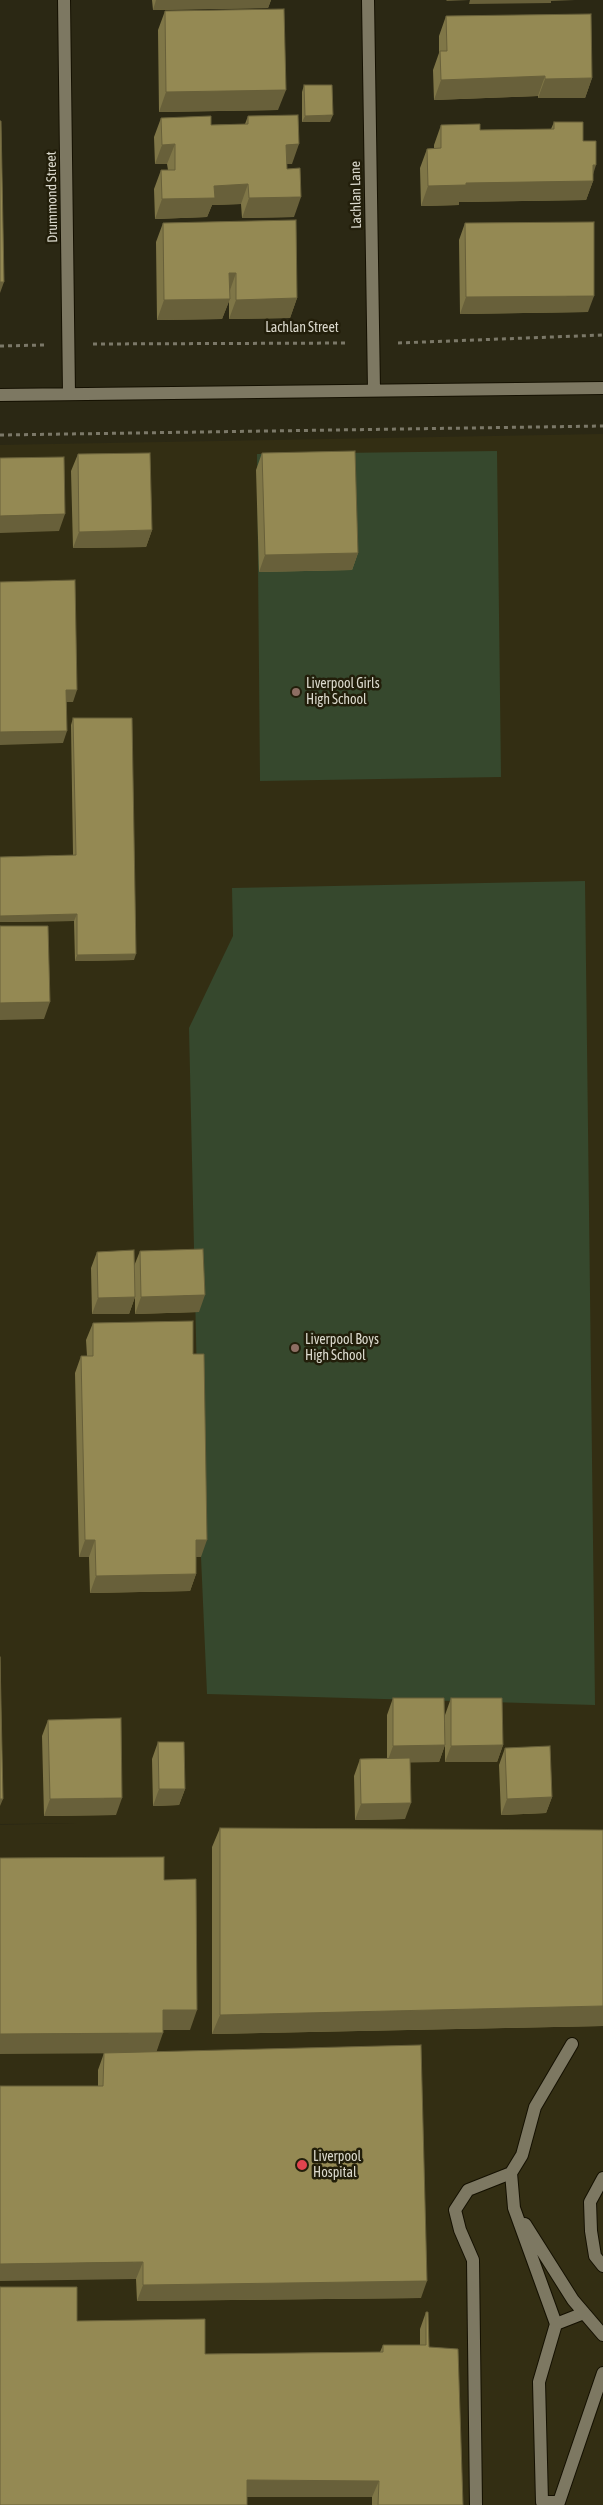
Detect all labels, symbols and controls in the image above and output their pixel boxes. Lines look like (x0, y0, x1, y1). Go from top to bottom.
street label: Drummond Street (43, 151, 61, 243)
street label: Lachlan Lane (347, 161, 365, 229)
street label: Lachlan Street (265, 320, 339, 336)
place label: Liverpool Girls High School (306, 676, 380, 709)
marker: Liverpool Girls High School (290, 686, 302, 698)
place label: Liverpool Boys High School (305, 1332, 379, 1364)
marker: Liverpool Boys High School (289, 1342, 301, 1354)
place label: Liverpool Hospital (313, 2149, 361, 2182)
marker: Liverpool Hospital (295, 2158, 309, 2172)

